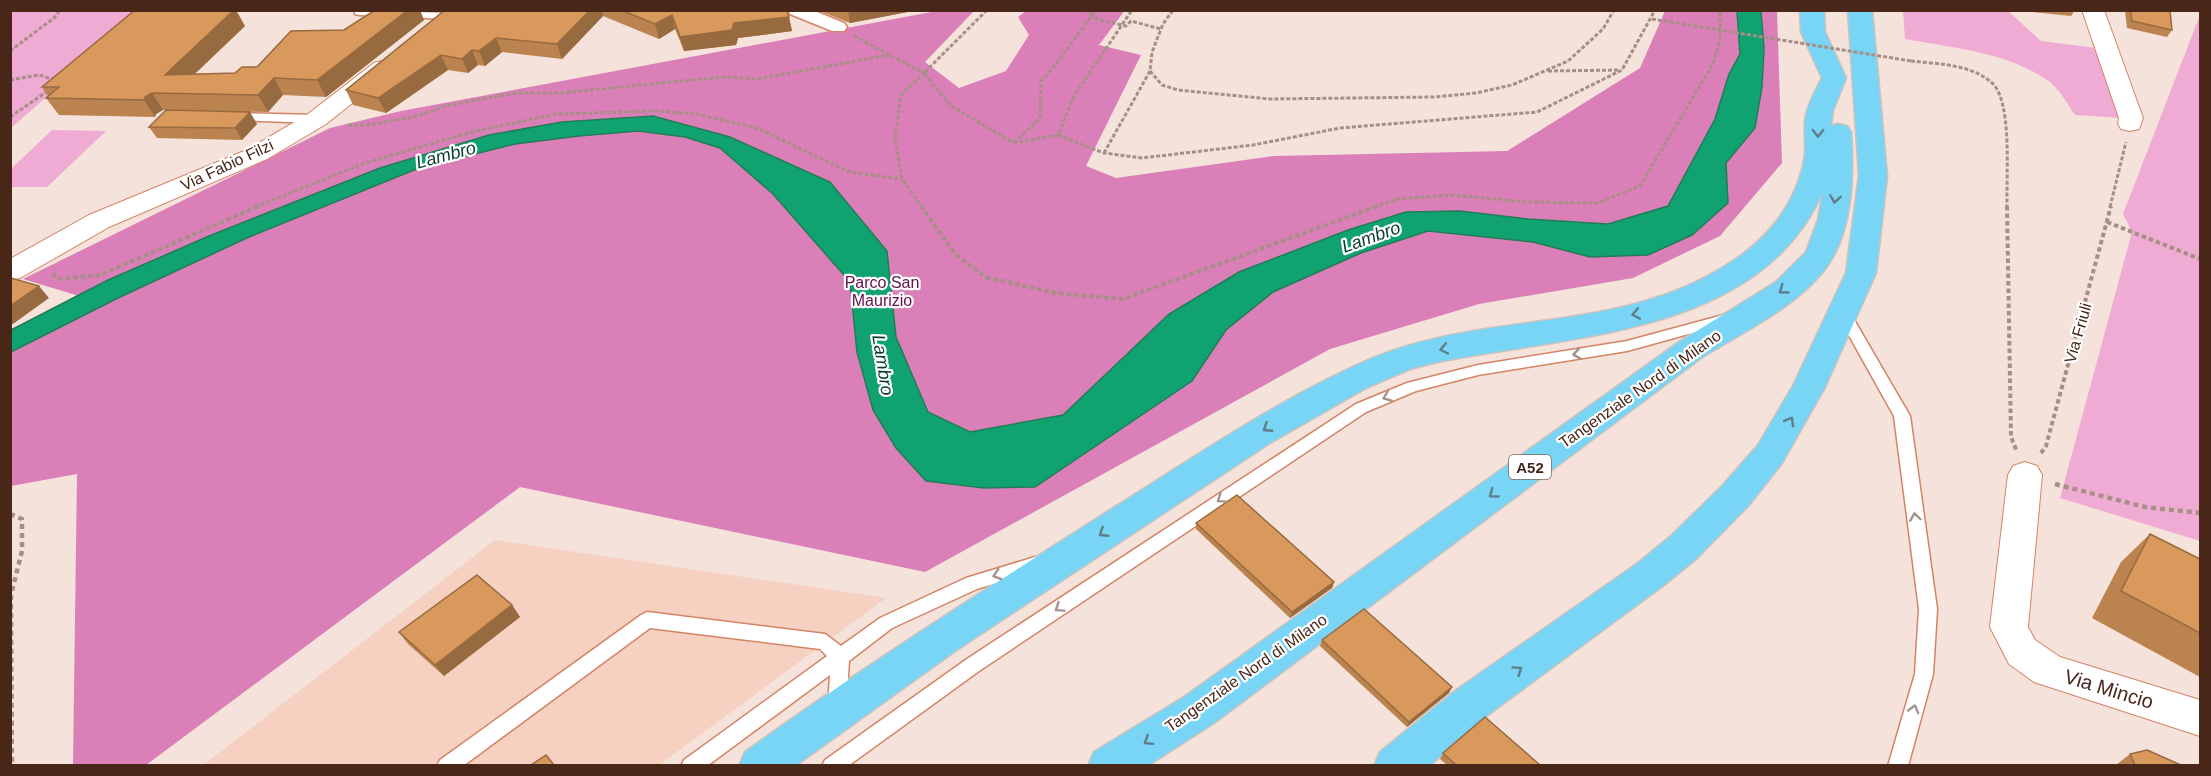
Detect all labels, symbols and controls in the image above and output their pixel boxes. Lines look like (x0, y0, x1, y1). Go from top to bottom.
one-way arrow (1812, 129, 1825, 138)
street label: Via Fabio Filzi (178, 136, 276, 194)
water label: Lambro (414, 137, 478, 173)
one-way arrow (1829, 194, 1841, 203)
water label: Lambro (1339, 217, 1403, 257)
park label: Parco San Maurizio (845, 274, 919, 309)
one-way arrow (1778, 283, 1789, 294)
street label: Via Friuli (2061, 301, 2095, 365)
one-way arrow (1631, 307, 1641, 320)
street label: Tangenziale Nord di Milano (1556, 327, 1724, 451)
water label: Lambro (868, 333, 898, 397)
one-way arrow (1439, 342, 1449, 355)
one-way arrow (1572, 347, 1582, 360)
one-way arrow (1382, 390, 1393, 402)
one-way arrow (1782, 416, 1794, 427)
one-way arrow (1263, 421, 1273, 433)
road number: A52 (1509, 455, 1551, 479)
one-way arrow (1489, 487, 1500, 498)
one-way arrow (1217, 492, 1228, 503)
one-way arrow (1910, 512, 1922, 521)
one-way arrow (1099, 526, 1109, 538)
one-way arrow (992, 568, 1003, 580)
one-way arrow (1055, 600, 1065, 612)
street label: Tangenziale Nord di Milano (1162, 611, 1330, 735)
street label: Via Mincio (2062, 665, 2156, 713)
one-way arrow (1511, 666, 1522, 677)
one-way arrow (1907, 704, 1919, 715)
one-way arrow (1144, 734, 1154, 746)

